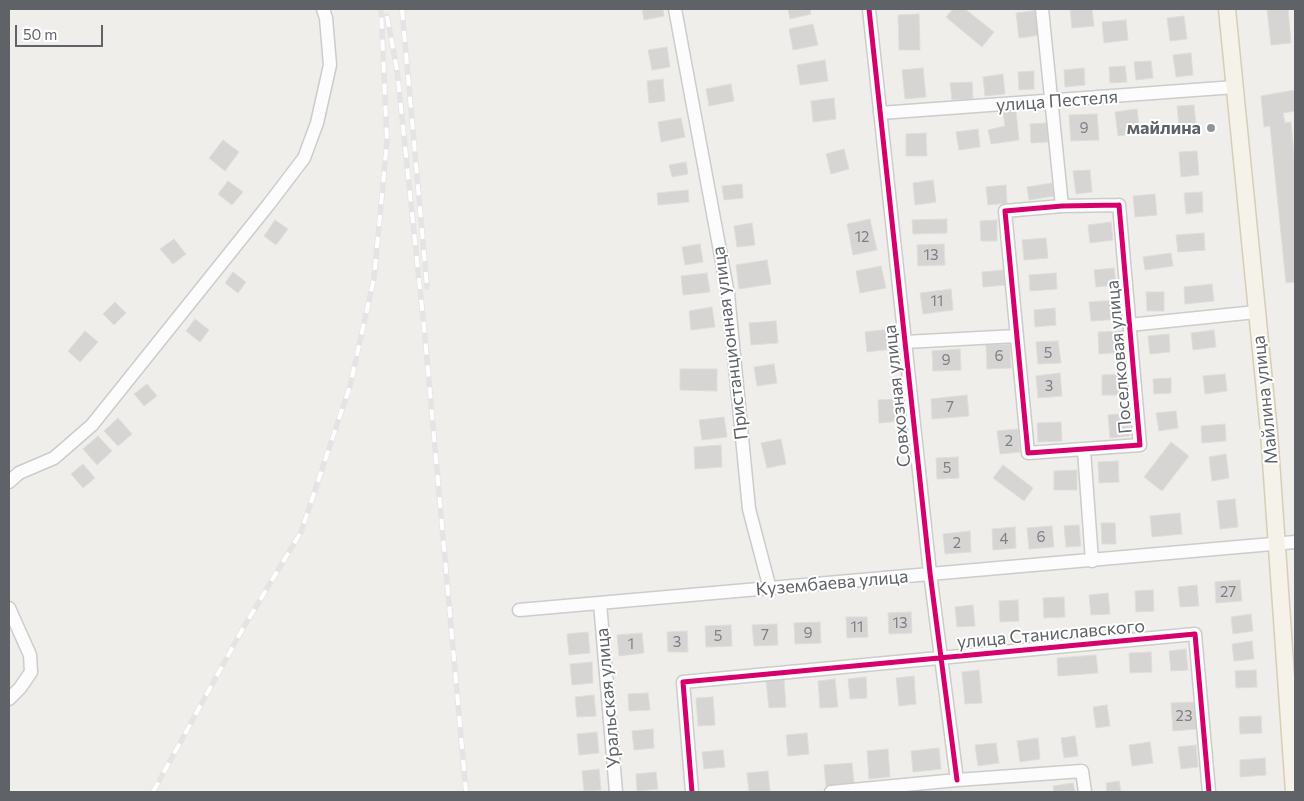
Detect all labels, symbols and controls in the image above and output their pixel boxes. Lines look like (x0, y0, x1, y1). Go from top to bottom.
scale bar (18, 15, 105, 47)
text: 50 m (23, 25, 57, 43)
street label: улица Пестеля (995, 86, 1119, 116)
place label: майлина (1127, 117, 1201, 139)
house number: 9 (1079, 119, 1089, 137)
marker: майлина (1205, 122, 1217, 134)
house number: 12 (855, 228, 869, 246)
street label: Пристанционная улица (707, 245, 753, 441)
house number: 13 (924, 246, 938, 264)
street label: Поселковая улица (1102, 279, 1136, 435)
house number: 11 (931, 292, 943, 310)
street label: Совхозная улица (879, 324, 915, 468)
street label: Майлина улица (1247, 334, 1283, 466)
house number: 5 (1044, 344, 1052, 362)
house number: 6 (994, 347, 1004, 365)
house number: 9 (941, 351, 951, 369)
house number: 3 (1045, 377, 1053, 395)
house number: 7 (946, 398, 954, 416)
house number: 2 (1005, 432, 1013, 450)
house number: 5 (943, 459, 951, 477)
house number: 6 (1036, 528, 1046, 546)
house number: 4 (1000, 530, 1008, 548)
house number: 2 (953, 534, 961, 552)
street label: Кузембаева улица (755, 566, 909, 600)
house number: 27 (1220, 583, 1236, 601)
house number: 13 (893, 614, 907, 632)
street label: улица Станиславского (956, 615, 1146, 653)
house number: 11 (851, 618, 863, 636)
house number: 9 (803, 624, 813, 642)
house number: 7 (761, 626, 769, 644)
street label: Уральская улица (591, 627, 625, 769)
house number: 5 (714, 627, 722, 645)
house number: 3 (673, 633, 681, 651)
house number: 1 (628, 635, 634, 653)
house number: 23 (1176, 707, 1192, 725)

